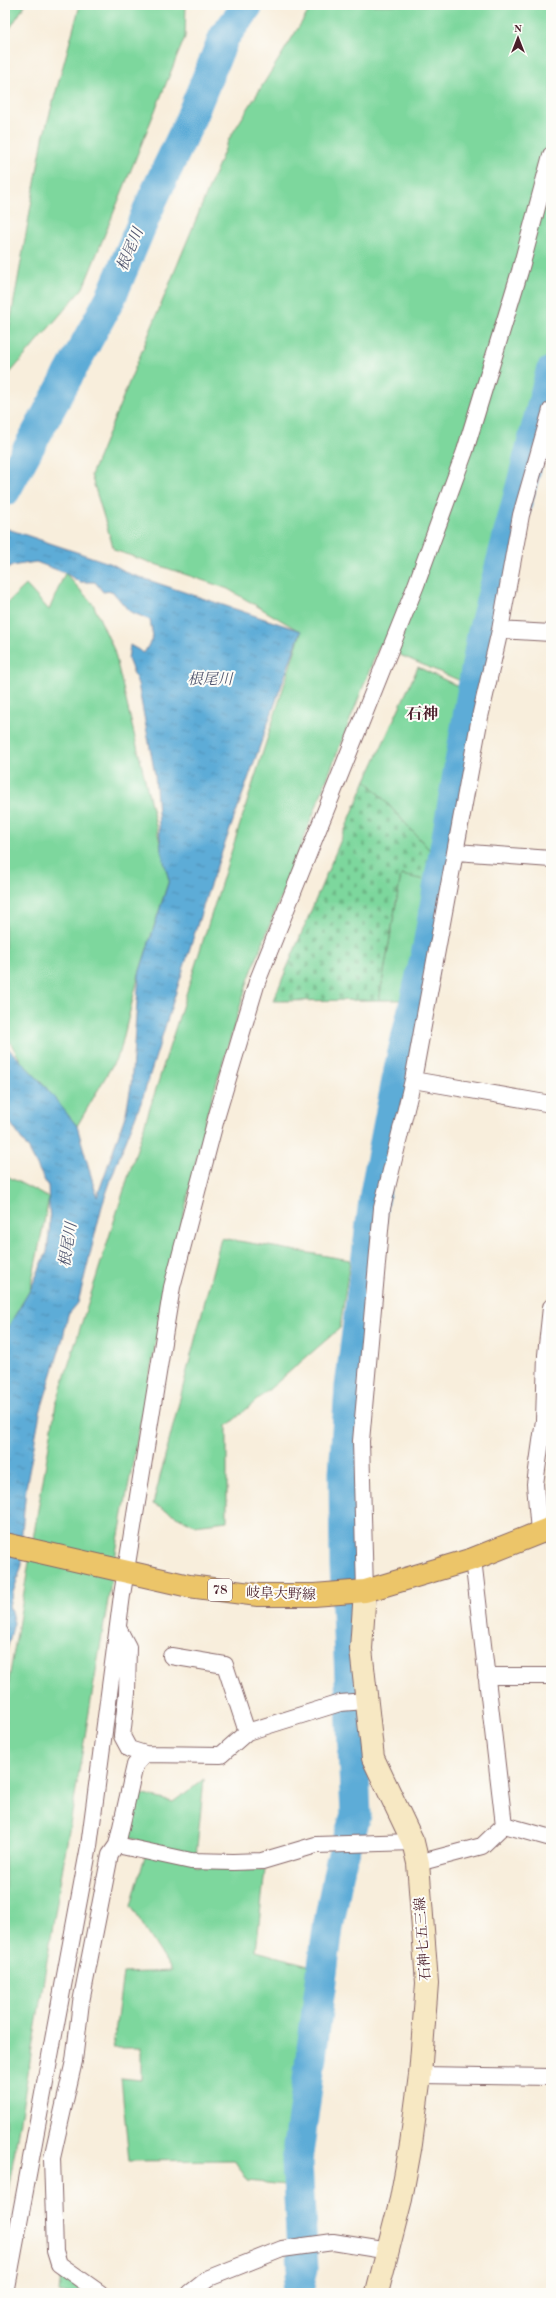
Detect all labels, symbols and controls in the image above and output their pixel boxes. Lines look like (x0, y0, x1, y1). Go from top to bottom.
north arrow (498, 18, 538, 58)
text: N (514, 24, 523, 35)
water label: 根尾川 (113, 224, 147, 274)
water label: 根尾川 (187, 671, 234, 688)
district label: 石神 (406, 705, 438, 723)
water label: 根尾川 (56, 1219, 80, 1268)
road number: 78 (208, 1579, 232, 1601)
street label: 岐阜大野線 (246, 1585, 316, 1602)
street label: 石神七五三線 (412, 1897, 433, 1981)

